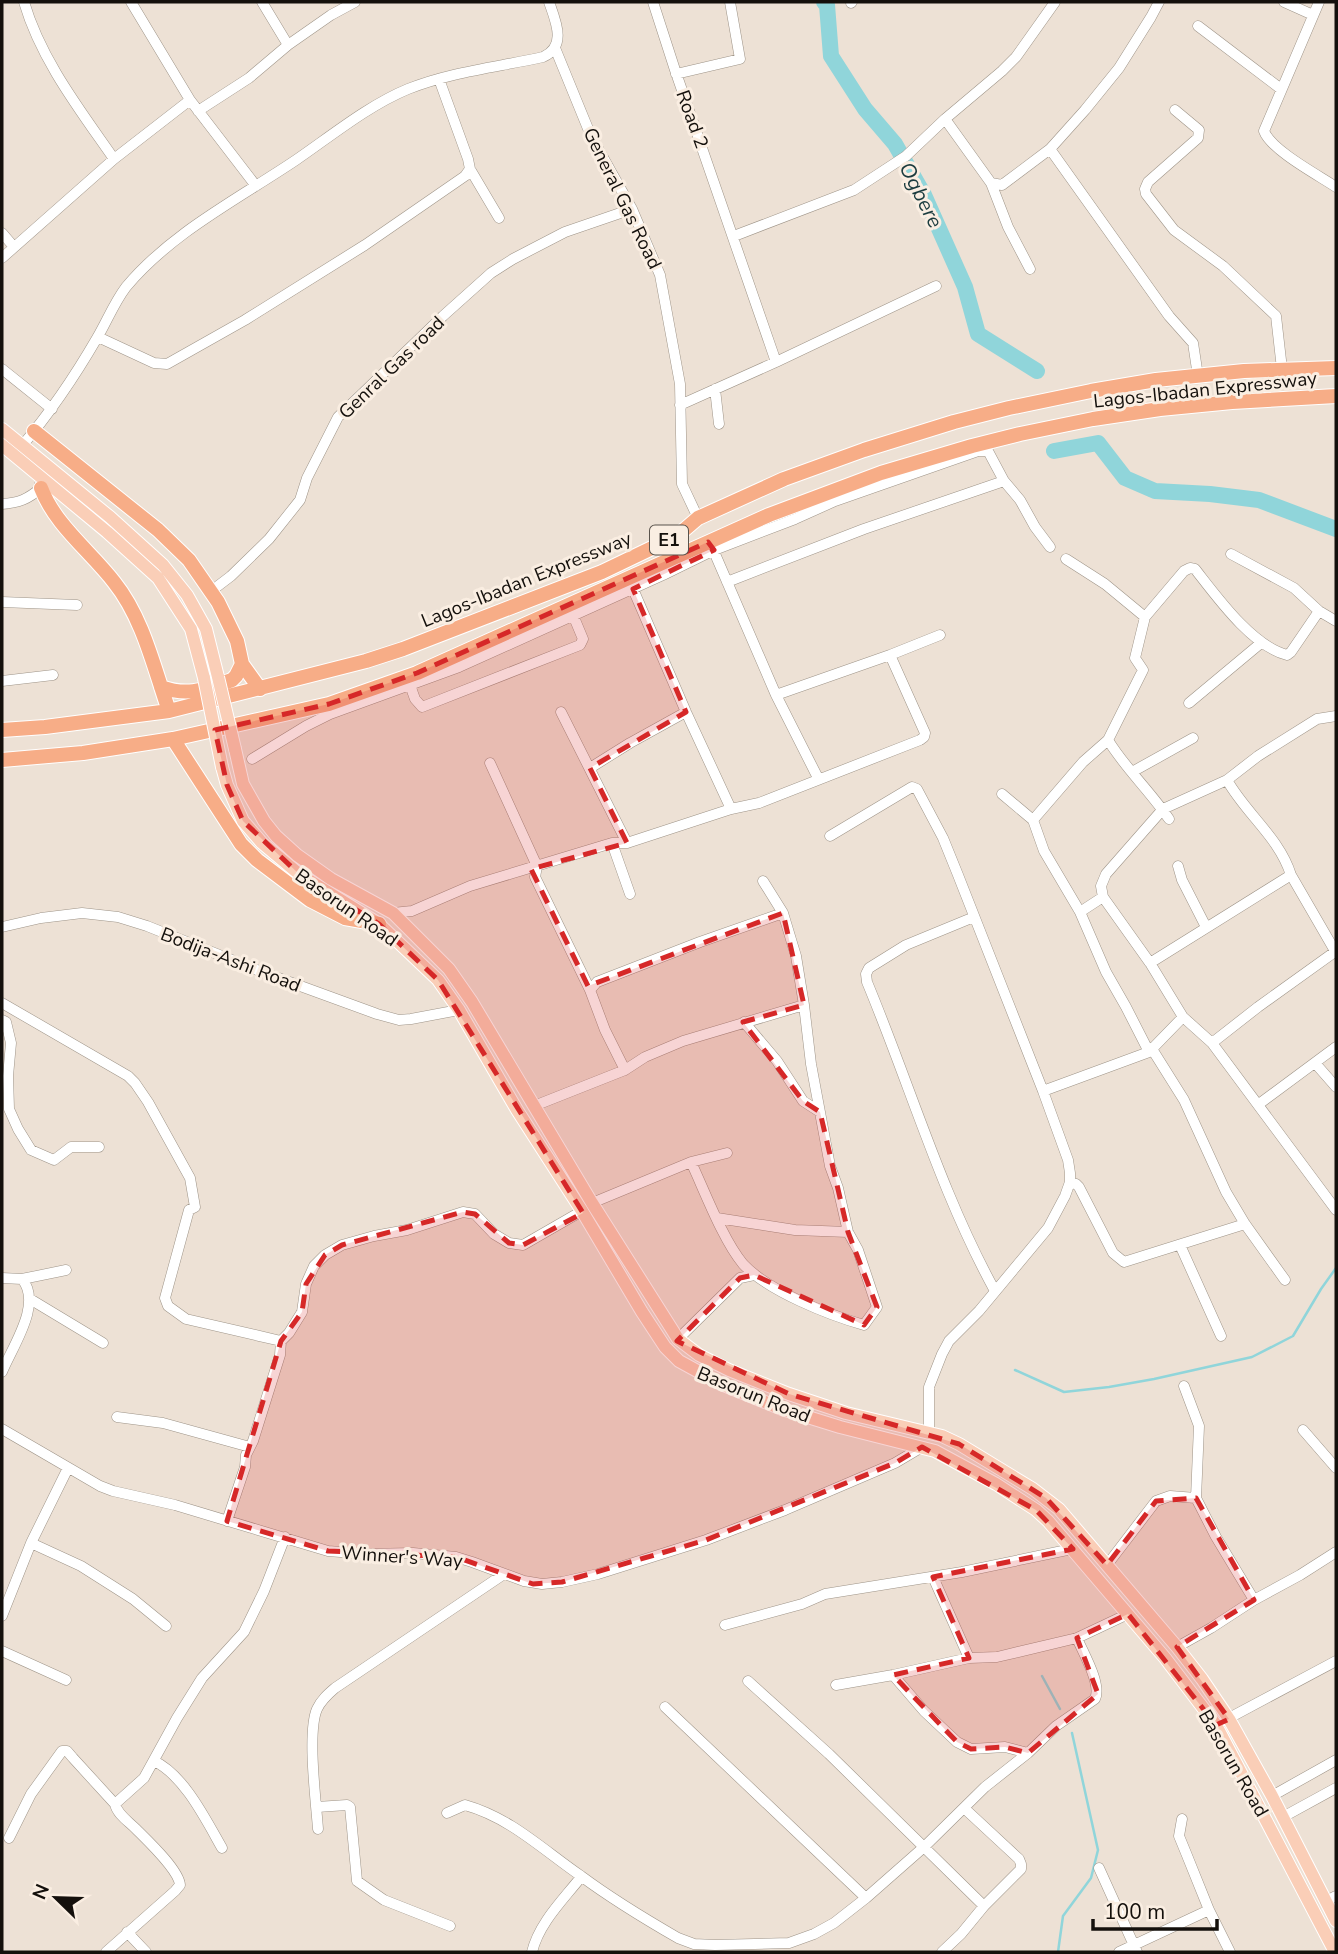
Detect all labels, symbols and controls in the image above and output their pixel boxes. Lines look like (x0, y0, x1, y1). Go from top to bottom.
street label: Road 2 (669, 86, 715, 152)
street label: General Gas Road (577, 123, 668, 273)
water label: Ogbere (893, 157, 949, 233)
street label: Genral Gas road (333, 310, 450, 425)
street label: Lagos-Ibadan Expressway (1092, 365, 1318, 415)
street label: Lagos-Ibadan Expressway (417, 526, 636, 634)
road number: E1 (650, 526, 688, 554)
street label: Basorun Road (290, 863, 403, 953)
street label: Bodija-Ashi Road (157, 921, 305, 999)
street label: Basorun Road (693, 1360, 814, 1429)
street label: Winner's Way (340, 1540, 464, 1574)
street label: Basorun Road (1192, 1705, 1274, 1822)
north arrow (21, 1863, 91, 1933)
text: N (27, 1880, 56, 1903)
scale bar (1093, 1888, 1217, 1932)
text: 100 m (1104, 1898, 1165, 1926)

